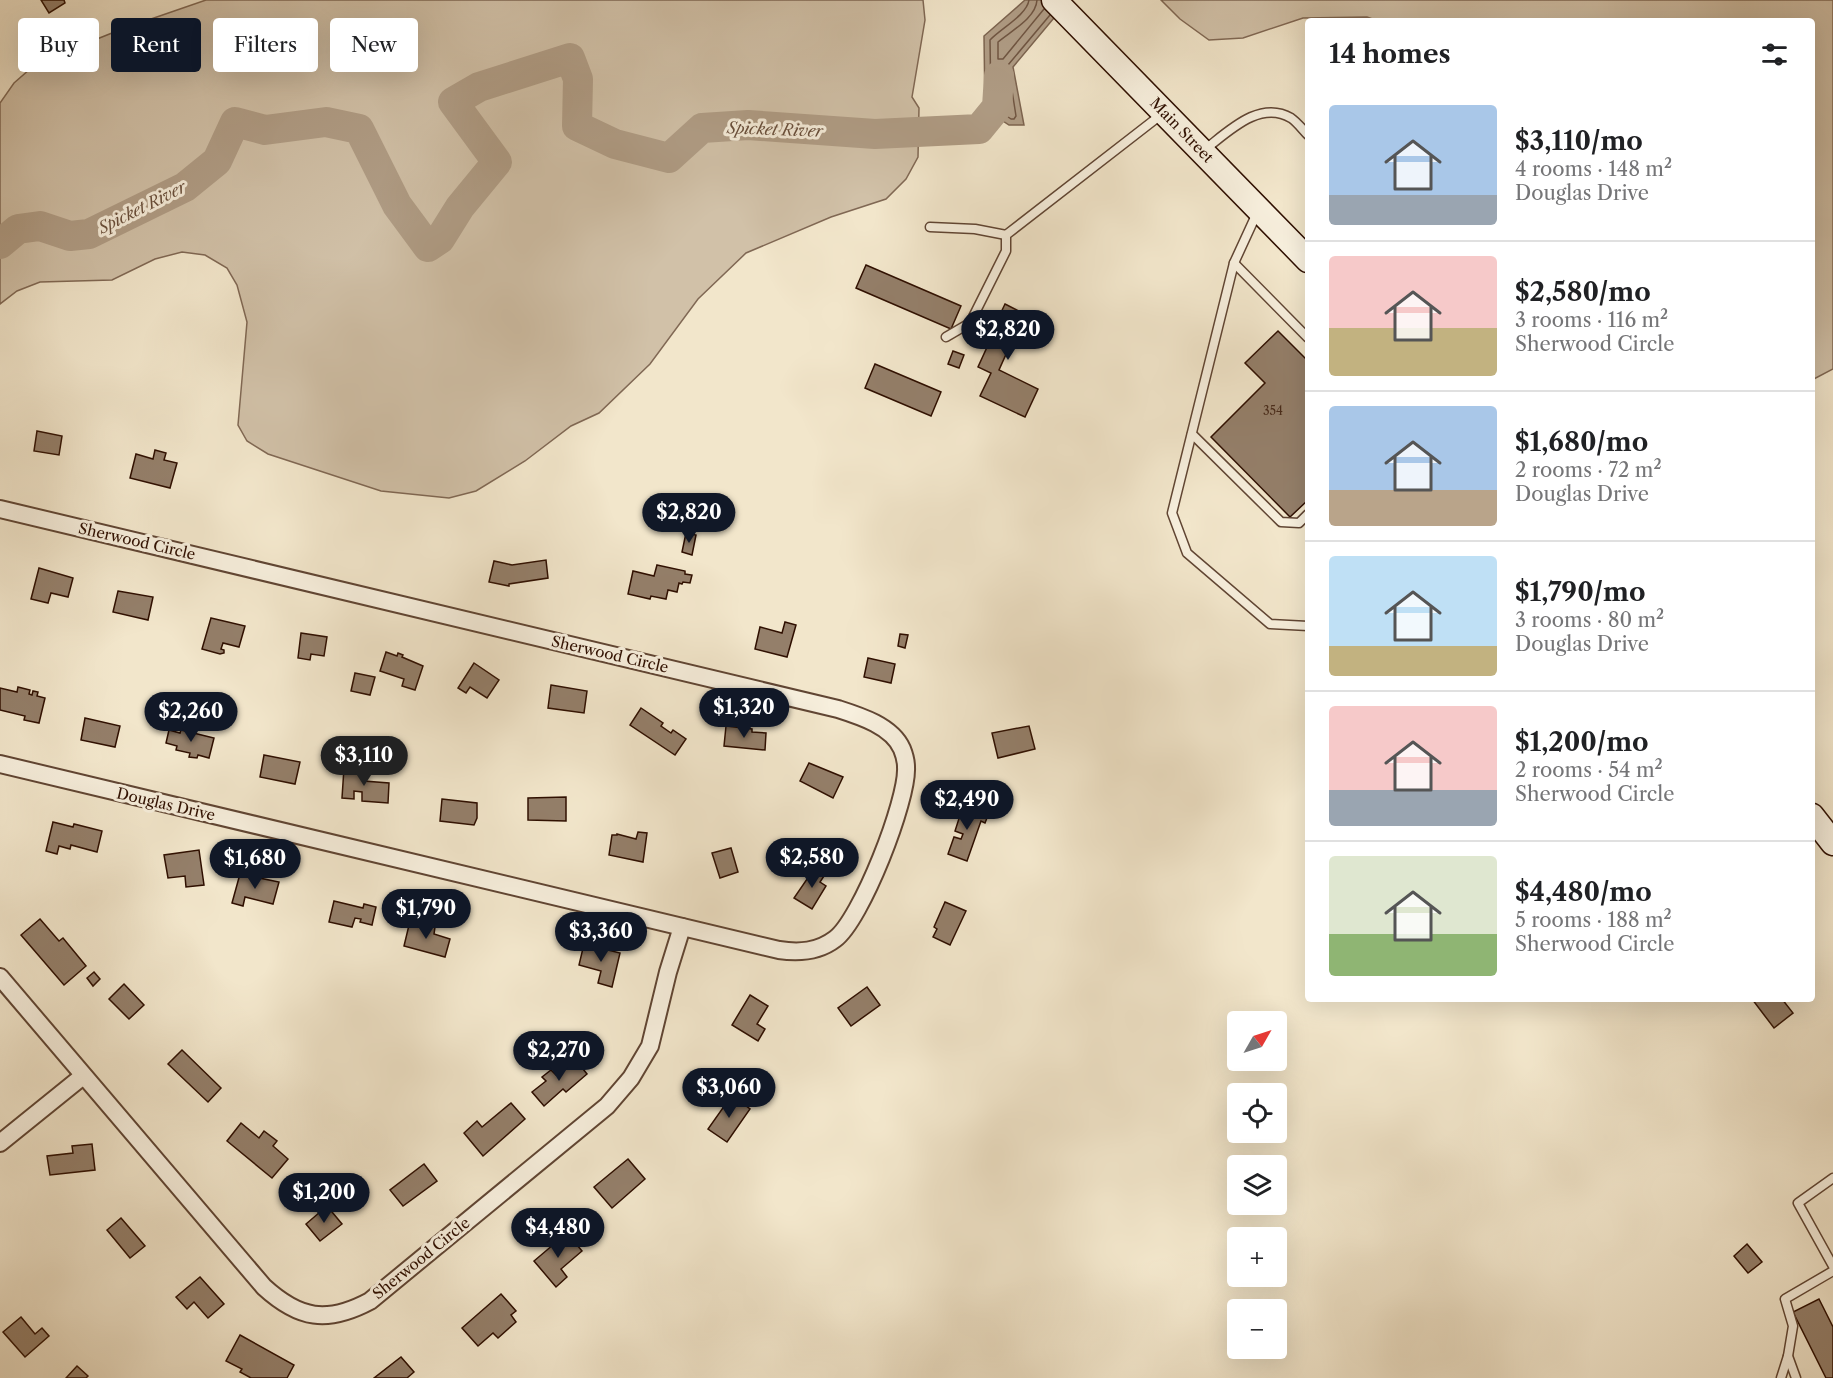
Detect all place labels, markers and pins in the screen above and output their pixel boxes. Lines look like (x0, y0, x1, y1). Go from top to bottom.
pin: $2,820 (959, 310, 1057, 361)
pin: $2,820 (640, 493, 738, 544)
pin: $1,320 (695, 688, 793, 739)
pin: $2,260 (142, 692, 240, 743)
pin: $3,110 (315, 736, 413, 787)
pin: $2,490 (918, 780, 1016, 831)
pin: $2,580 (763, 838, 861, 889)
pin: $1,680 (206, 839, 304, 890)
pin: $1,790 (377, 889, 475, 940)
pin: $3,360 (552, 912, 650, 963)
pin: $2,270 (510, 1031, 608, 1082)
pin: $3,060 (680, 1068, 778, 1119)
pin: $1,200 (275, 1173, 373, 1224)
pin: $4,480 (509, 1208, 607, 1259)

